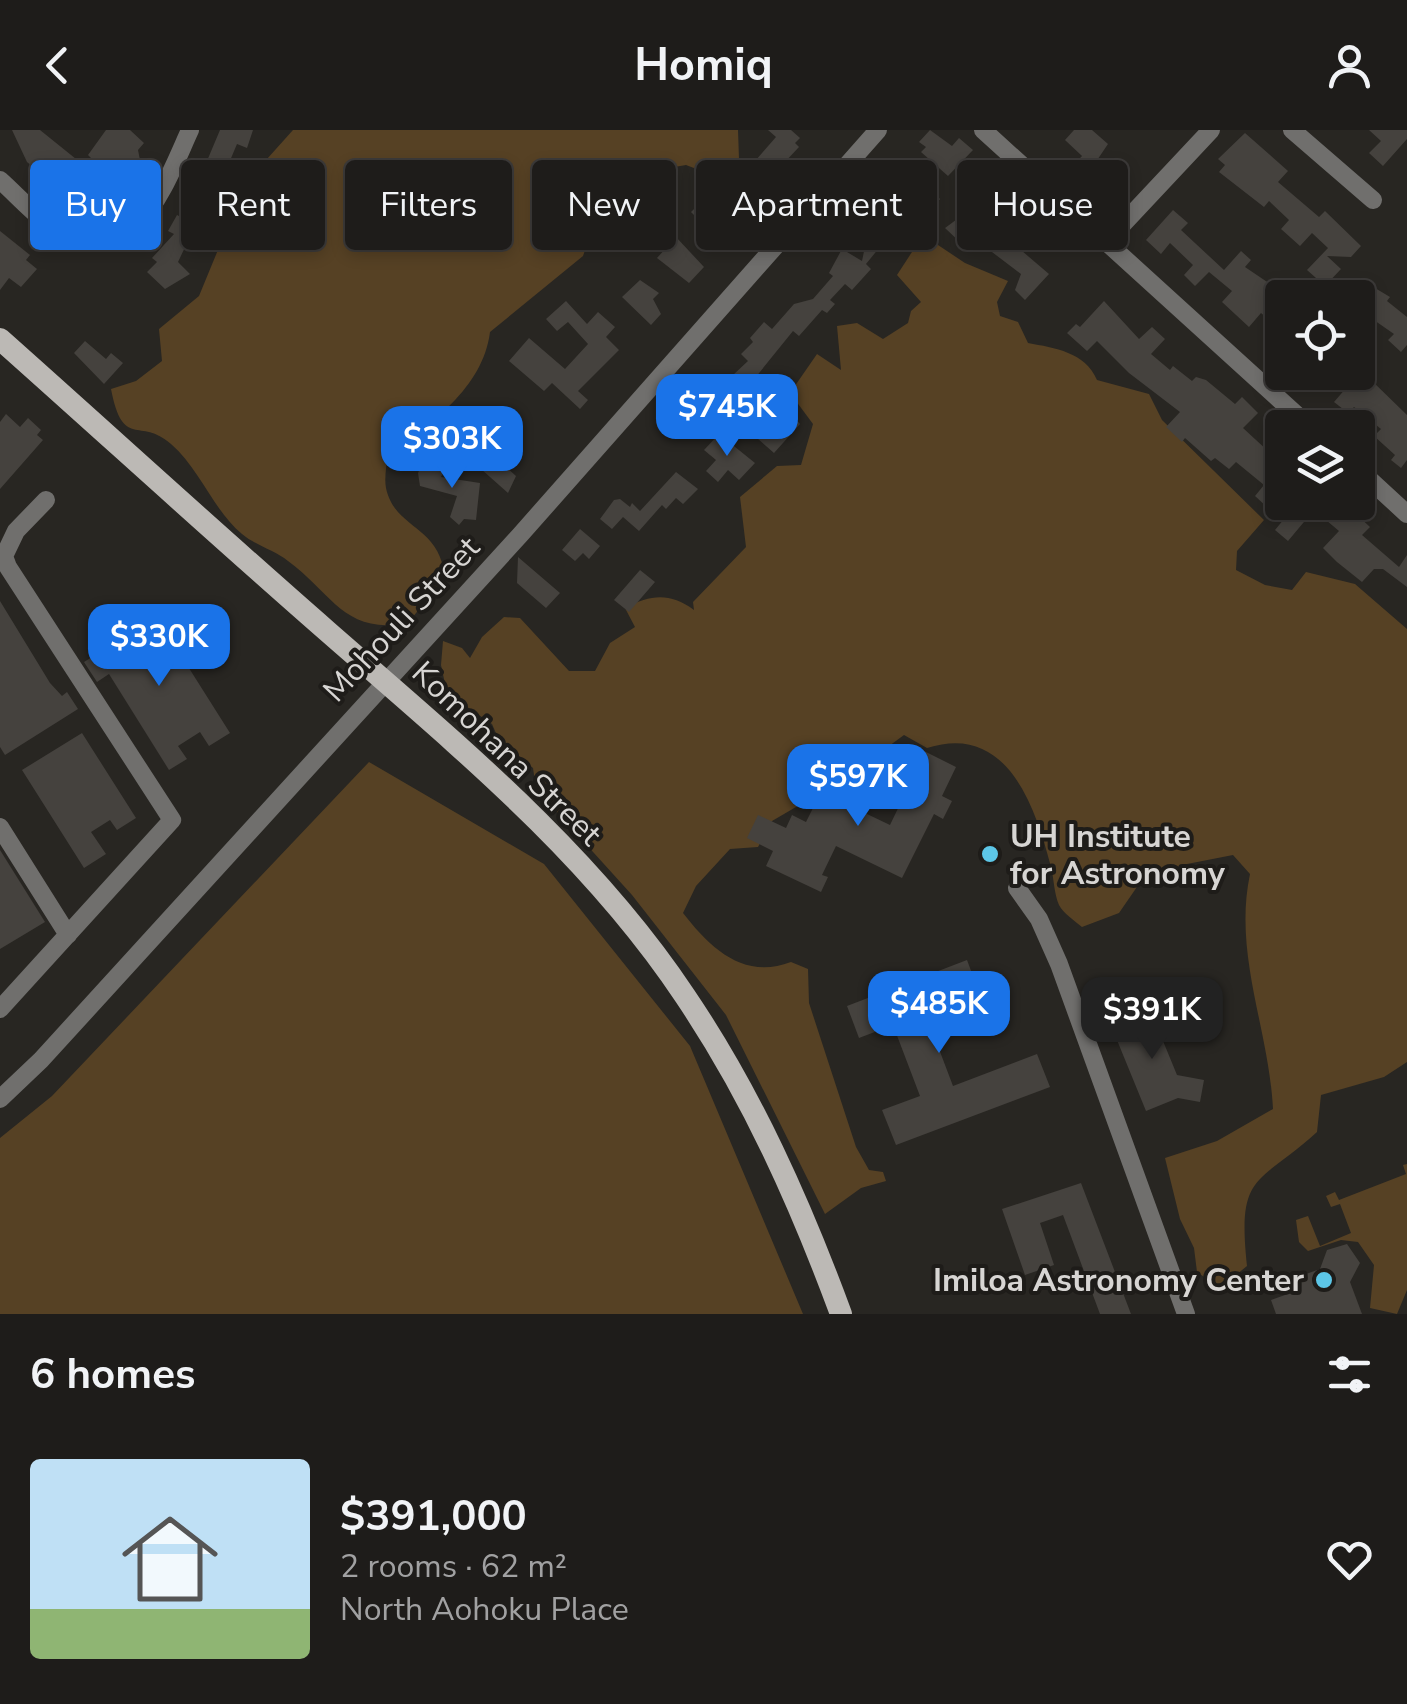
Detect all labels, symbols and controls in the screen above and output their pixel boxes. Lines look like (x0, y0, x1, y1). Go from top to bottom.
text: Homiq (634, 35, 773, 96)
icon: back (30, 38, 85, 93)
icon: person (1322, 38, 1377, 93)
chip: Buy (30, 160, 161, 250)
chip: Rent (181, 160, 325, 250)
chip: Filters (345, 160, 512, 250)
chip: New (532, 160, 676, 250)
chip: Apartment (696, 160, 937, 250)
chip: House (957, 160, 1128, 250)
map controls (1265, 280, 1375, 520)
button: locate (1265, 280, 1375, 390)
pin: $745K (657, 374, 797, 459)
text: $745K (678, 385, 776, 428)
pin: $303K (382, 406, 522, 491)
button: layers (1265, 410, 1375, 520)
text: $303K (403, 417, 501, 460)
street label: Mohouli Street (314, 527, 490, 711)
pin: $330K (89, 604, 229, 689)
text: $330K (110, 615, 208, 658)
street label: Komohana Street (402, 652, 612, 856)
pin: $597K (788, 744, 928, 829)
text: $597K (809, 755, 907, 798)
place label: UH Institute for Astronomy (1010, 815, 1226, 895)
marker: UH Institute for Astronomy (979, 843, 1001, 865)
pin: $485K (869, 971, 1009, 1056)
pin: $391K (1082, 977, 1222, 1062)
text: $485K (890, 982, 988, 1025)
text: $391K (1103, 988, 1201, 1031)
place label: Imiloa Astronomy Center (933, 1259, 1304, 1302)
marker: Imiloa Astronomy Center (1313, 1269, 1335, 1291)
text: 6 homes (30, 1346, 195, 1403)
icon: filters (1322, 1347, 1377, 1402)
text: $391,000 (340, 1488, 527, 1545)
icon: home (110, 1499, 230, 1619)
icon: heart (1322, 1532, 1377, 1587)
text: 2 rooms · 62 m² (340, 1545, 567, 1588)
text: North Aohoku Place (340, 1588, 629, 1631)

